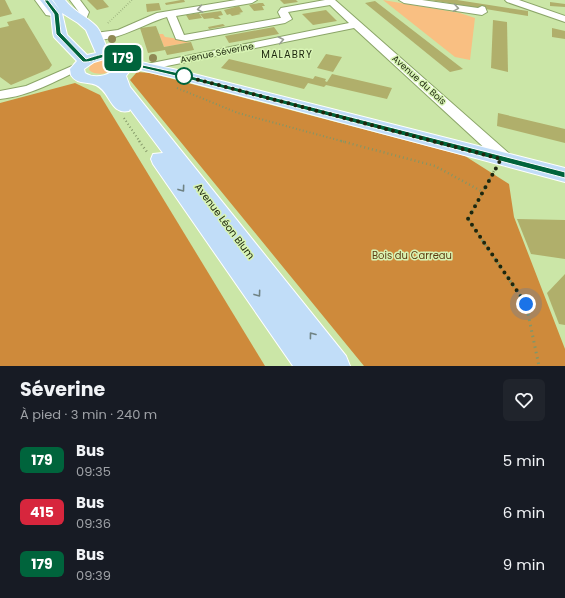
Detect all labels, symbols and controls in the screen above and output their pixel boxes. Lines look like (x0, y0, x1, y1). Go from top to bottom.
one-way arrow (453, 3, 459, 12)
one-way arrow (197, 4, 203, 13)
one-way arrow (278, 36, 285, 44)
street label: Avenue Séverine (179, 40, 255, 66)
line badge: 179 (100, 45, 146, 71)
district label: MALABRY (261, 47, 313, 62)
text: 179 (112, 48, 134, 68)
street label: Avenue du Bois (389, 53, 449, 108)
unlabelled marker (175, 67, 193, 85)
street label: Avenue Léon Blum (191, 180, 258, 262)
one-way arrow (177, 184, 184, 191)
park label: Bois du Carreau (372, 248, 452, 263)
one-way arrow (253, 290, 260, 297)
your location (516, 294, 536, 314)
one-way arrow (309, 332, 317, 339)
text: Séverine (20, 376, 105, 403)
button: heart (503, 379, 545, 421)
text: À pied · 3 min · 240 m (20, 405, 157, 424)
text: Bus (76, 440, 104, 461)
text: 179 (31, 450, 53, 470)
text: 5 min (503, 450, 545, 471)
text: 09:35 (76, 462, 111, 481)
text: Bus (76, 492, 104, 513)
text: 415 (30, 502, 54, 522)
text: 6 min (503, 502, 545, 523)
text: 09:36 (76, 514, 111, 533)
text: Bus (76, 544, 104, 565)
text: 179 (31, 554, 53, 574)
text: 9 min (503, 554, 545, 575)
text: 09:39 (76, 566, 111, 585)

